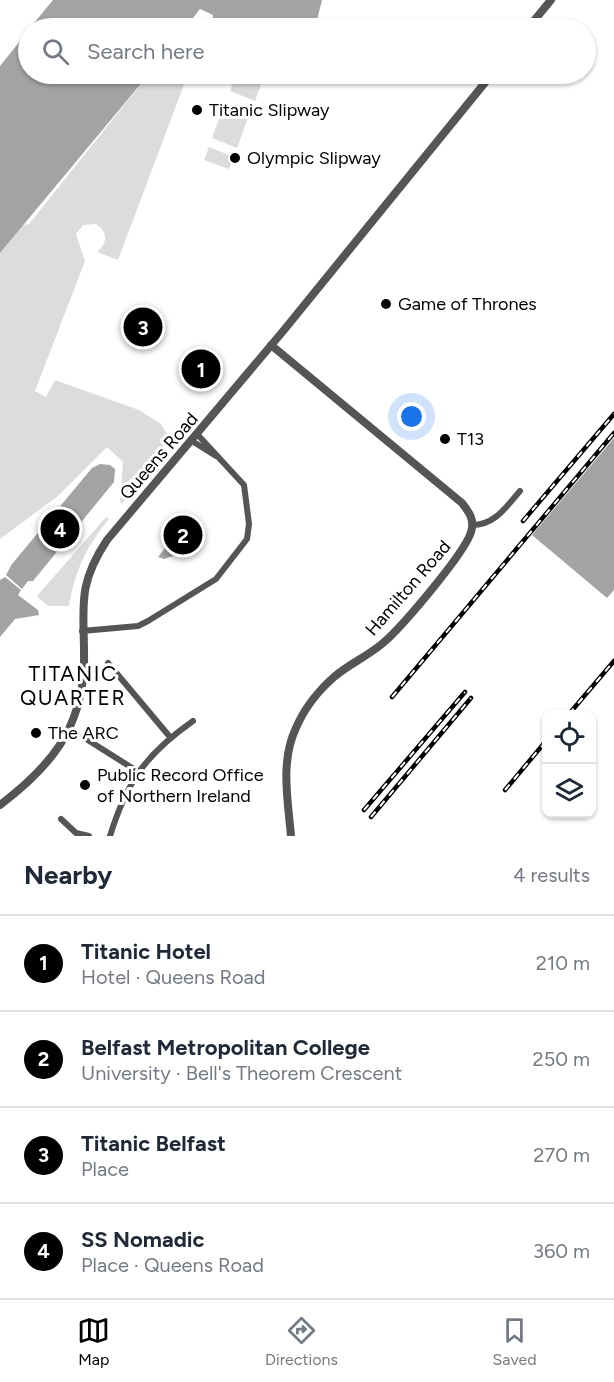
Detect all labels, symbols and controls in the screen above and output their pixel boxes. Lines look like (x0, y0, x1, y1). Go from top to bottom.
search box (18, 18, 596, 84)
icon: search (39, 35, 72, 68)
text: Search here (87, 38, 205, 65)
place label: Titanic Slipway (209, 99, 330, 121)
marker: Titanic Slipway (190, 103, 204, 117)
place label: Olympic Slipway (247, 147, 381, 169)
marker: Olympic Slipway (228, 151, 242, 165)
place label: Game of Thrones (398, 293, 537, 315)
marker: Game of Thrones (379, 297, 393, 311)
pin: 3 (124, 304, 162, 350)
pin: 1 (182, 346, 220, 392)
your location (397, 402, 426, 431)
street label: Queens Road (115, 408, 203, 504)
place label: T13 (457, 428, 484, 450)
marker: T13 (438, 432, 452, 446)
pin: 4 (40, 506, 80, 552)
pin: 2 (164, 512, 202, 558)
street label: Hamilton Road (361, 536, 455, 640)
district label: TITANIC QUARTER (20, 661, 126, 710)
map controls (542, 710, 596, 818)
button: locate (542, 710, 596, 764)
place label: The ARC (48, 722, 119, 744)
marker: The ARC (29, 726, 43, 740)
place label: Public Record Office of Northern Ireland (97, 764, 264, 807)
button: layers (542, 764, 596, 818)
marker: Public Record Office of Northern Ireland (78, 778, 92, 792)
text: Nearby (24, 859, 112, 891)
text: 4 results (513, 863, 590, 887)
text: Titanic Hotel (81, 938, 211, 965)
text: 1 (39, 951, 48, 975)
text: 210 m (536, 951, 590, 975)
text: Hotel · Queens Road (81, 965, 265, 989)
text: Belfast Metropolitan College (81, 1034, 370, 1061)
text: 2 (38, 1047, 49, 1071)
text: 250 m (533, 1047, 590, 1071)
text: University · Bell's Theorem Crescent (81, 1061, 402, 1085)
text: Titanic Belfast (81, 1130, 226, 1157)
text: 3 (38, 1143, 49, 1167)
text: 270 m (533, 1143, 590, 1167)
text: Place (81, 1157, 129, 1181)
text: SS Nomadic (81, 1226, 205, 1253)
text: 4 (37, 1239, 50, 1263)
text: 360 m (533, 1239, 590, 1263)
text: Place · Queens Road (81, 1253, 264, 1277)
tab: Map (77, 1314, 110, 1369)
tab: Directions (265, 1314, 338, 1369)
tab: Saved (493, 1314, 537, 1369)

